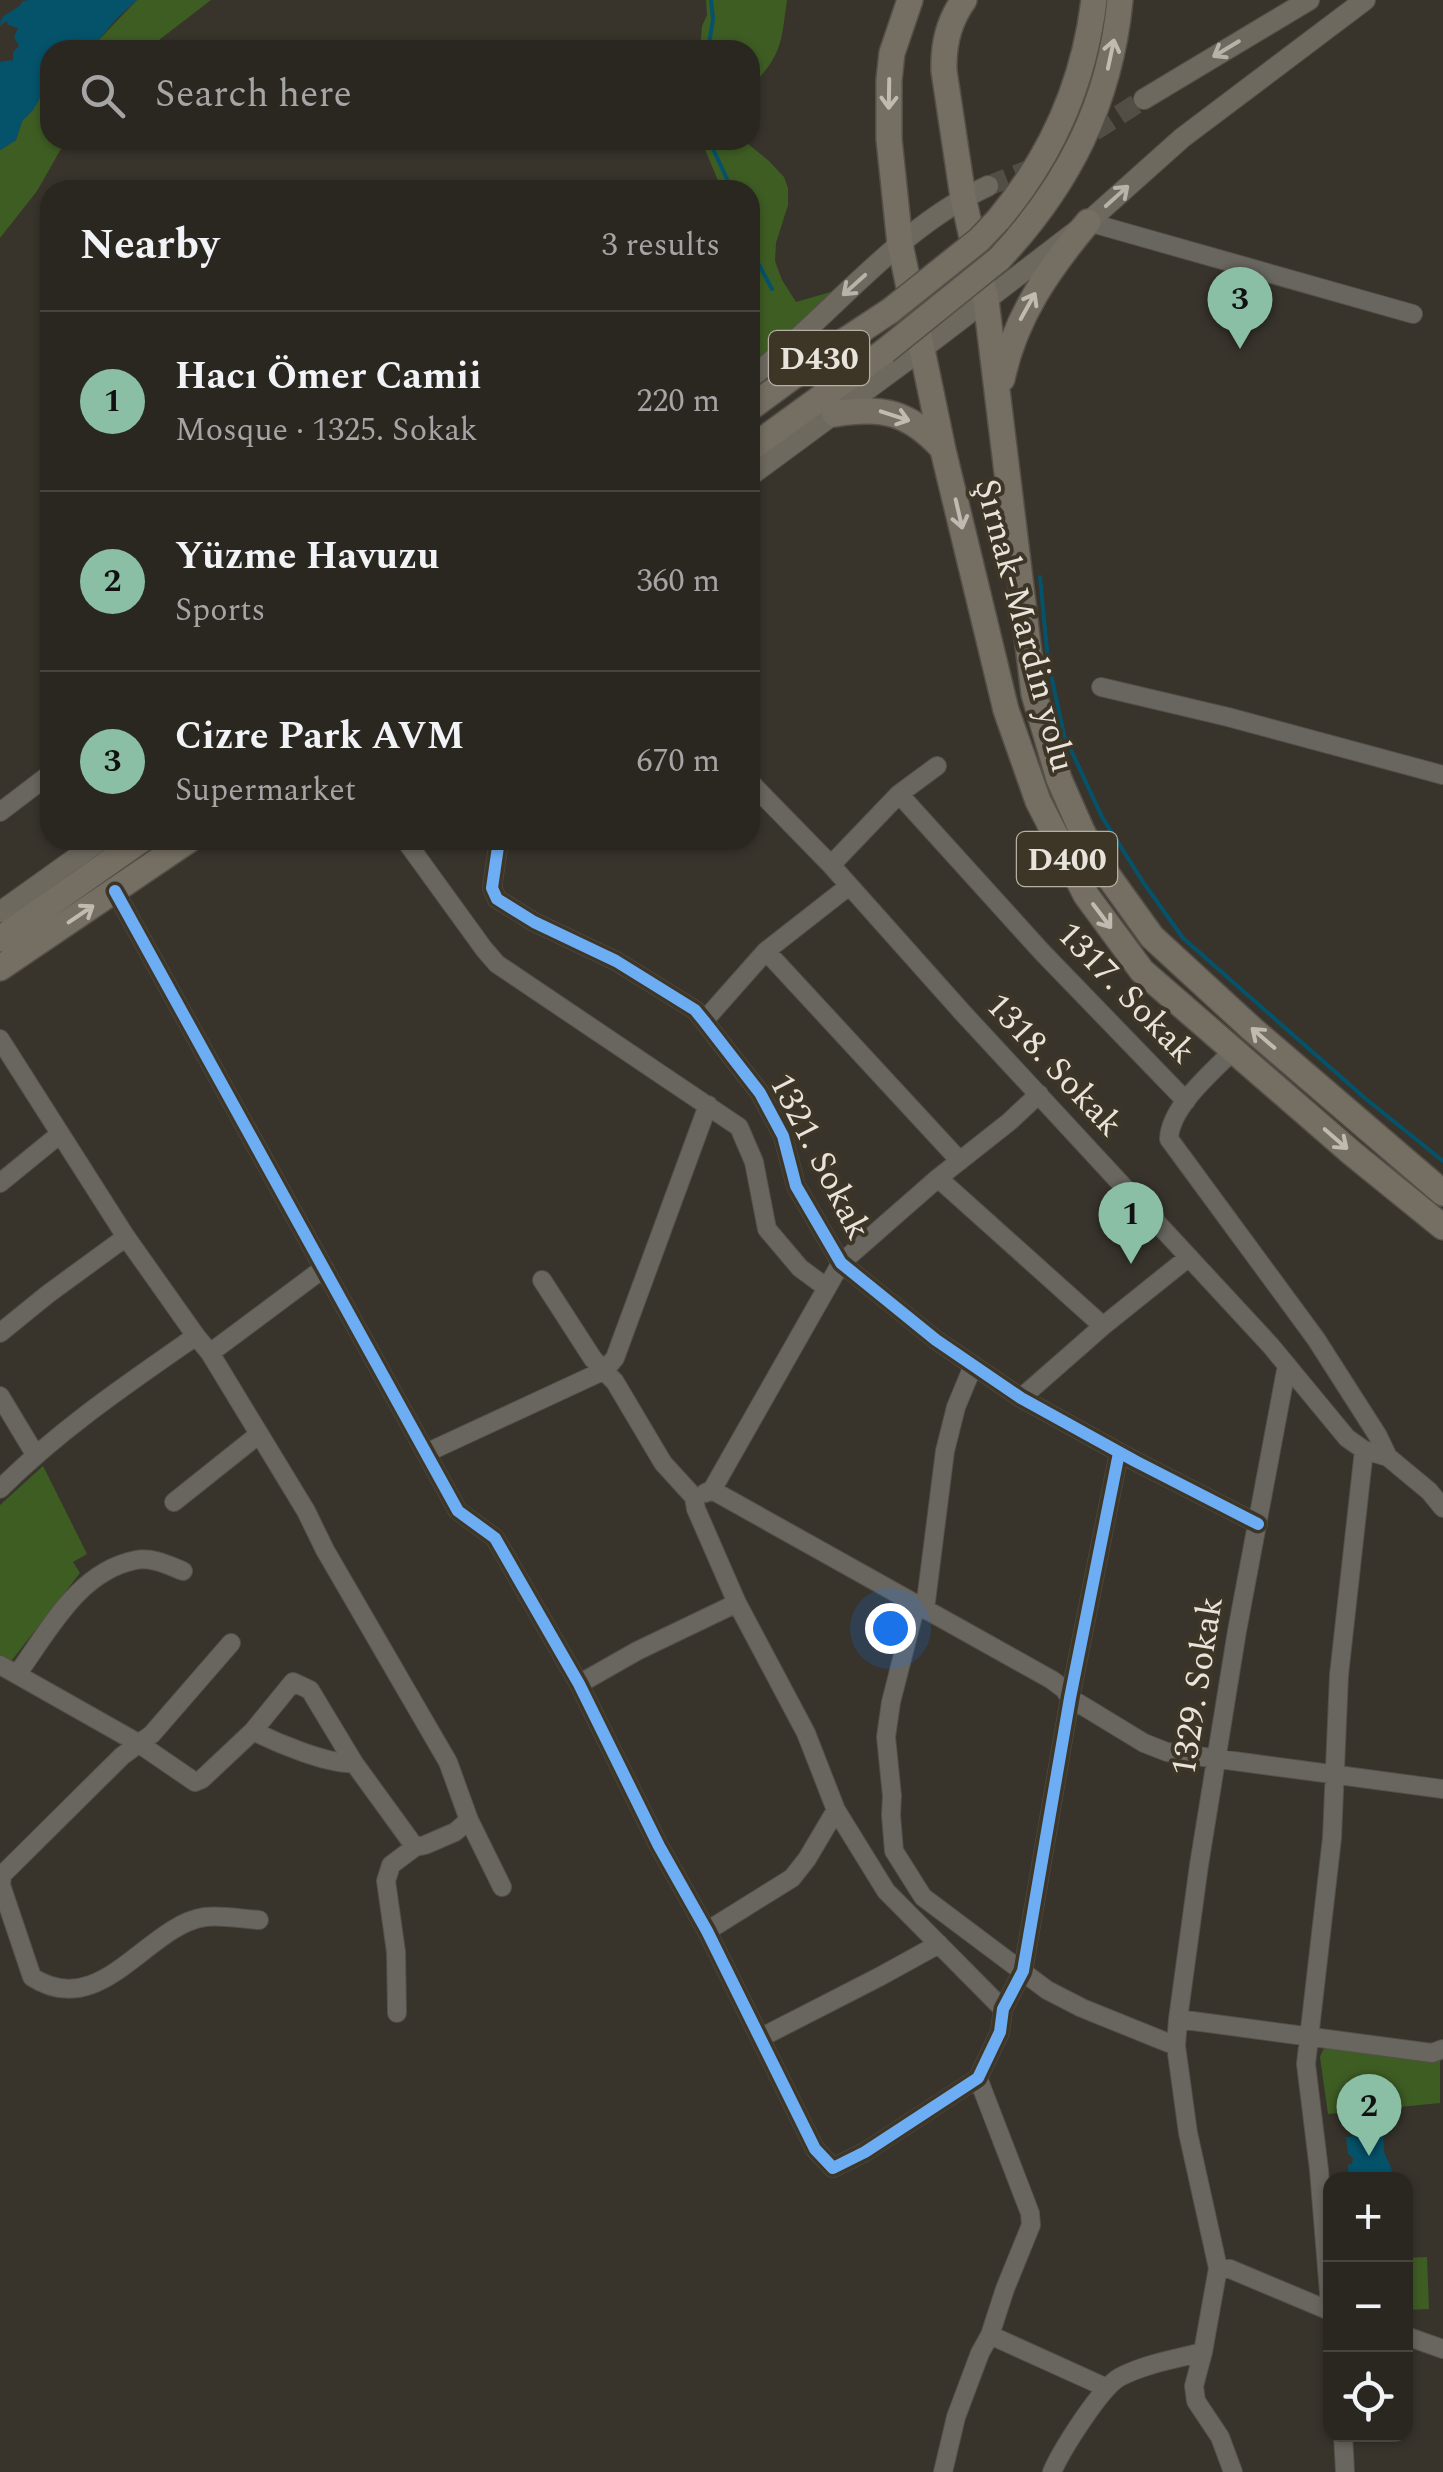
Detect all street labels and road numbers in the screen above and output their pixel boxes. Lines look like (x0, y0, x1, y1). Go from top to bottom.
road number: D430 (769, 331, 869, 385)
street label: Şırnak-Mardin yolu (960, 473, 1089, 778)
road number: D400 (1017, 832, 1117, 886)
street label: 1317. Sokak (1044, 909, 1208, 1077)
street label: 1318. Sokak (973, 981, 1135, 1149)
street label: 1321. Sokak (755, 1064, 884, 1249)
street label: 1329. Sokak (1157, 1593, 1238, 1780)

